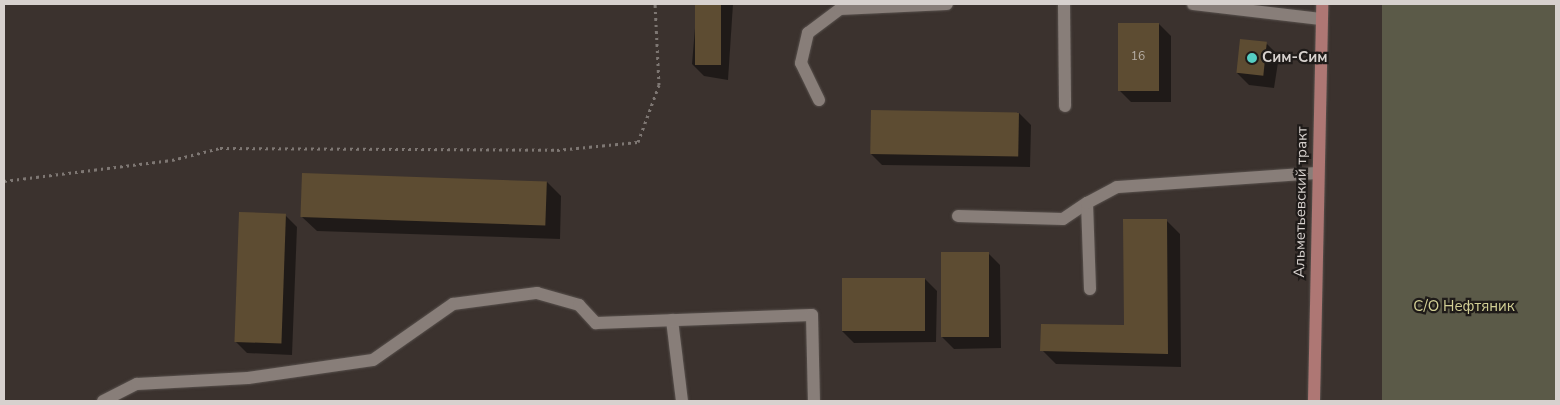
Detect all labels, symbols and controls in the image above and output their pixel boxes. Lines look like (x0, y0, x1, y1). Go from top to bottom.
place label: Сим-Сим (1262, 49, 1327, 67)
house number: 16 (1131, 50, 1145, 64)
marker: Сим-Сим (1246, 52, 1258, 64)
street label: Альметьевский тракт (1291, 126, 1311, 278)
park label: С/О Нефтяник (1413, 298, 1515, 316)

